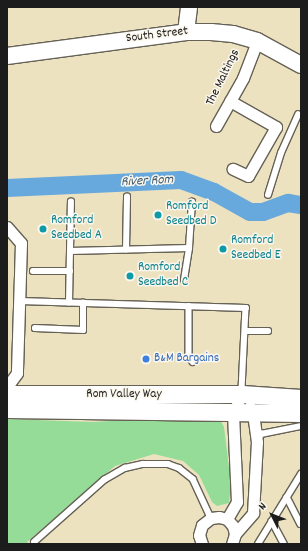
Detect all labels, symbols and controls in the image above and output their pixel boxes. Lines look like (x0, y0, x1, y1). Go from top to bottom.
street label: South Street (125, 24, 189, 48)
street label: The Maltings (204, 47, 244, 109)
water label: River Rom (120, 171, 174, 191)
place label: Romford Seedbed D (166, 200, 216, 231)
marker: Romford Seedbed D (153, 210, 163, 220)
place label: Romford Seedbed A (51, 214, 102, 245)
marker: Romford Seedbed A (38, 224, 48, 234)
place label: Romford Seedbed E (231, 234, 281, 265)
marker: Romford Seedbed E (218, 244, 228, 254)
place label: Romford Seedbed C (138, 261, 188, 292)
marker: Romford Seedbed C (125, 271, 135, 281)
place label: B&M Bargains (154, 351, 219, 367)
marker: B&M Bargains (141, 354, 151, 364)
street label: Rom Valley Way (86, 387, 162, 403)
north arrow (252, 495, 292, 535)
text: N (255, 500, 271, 514)

